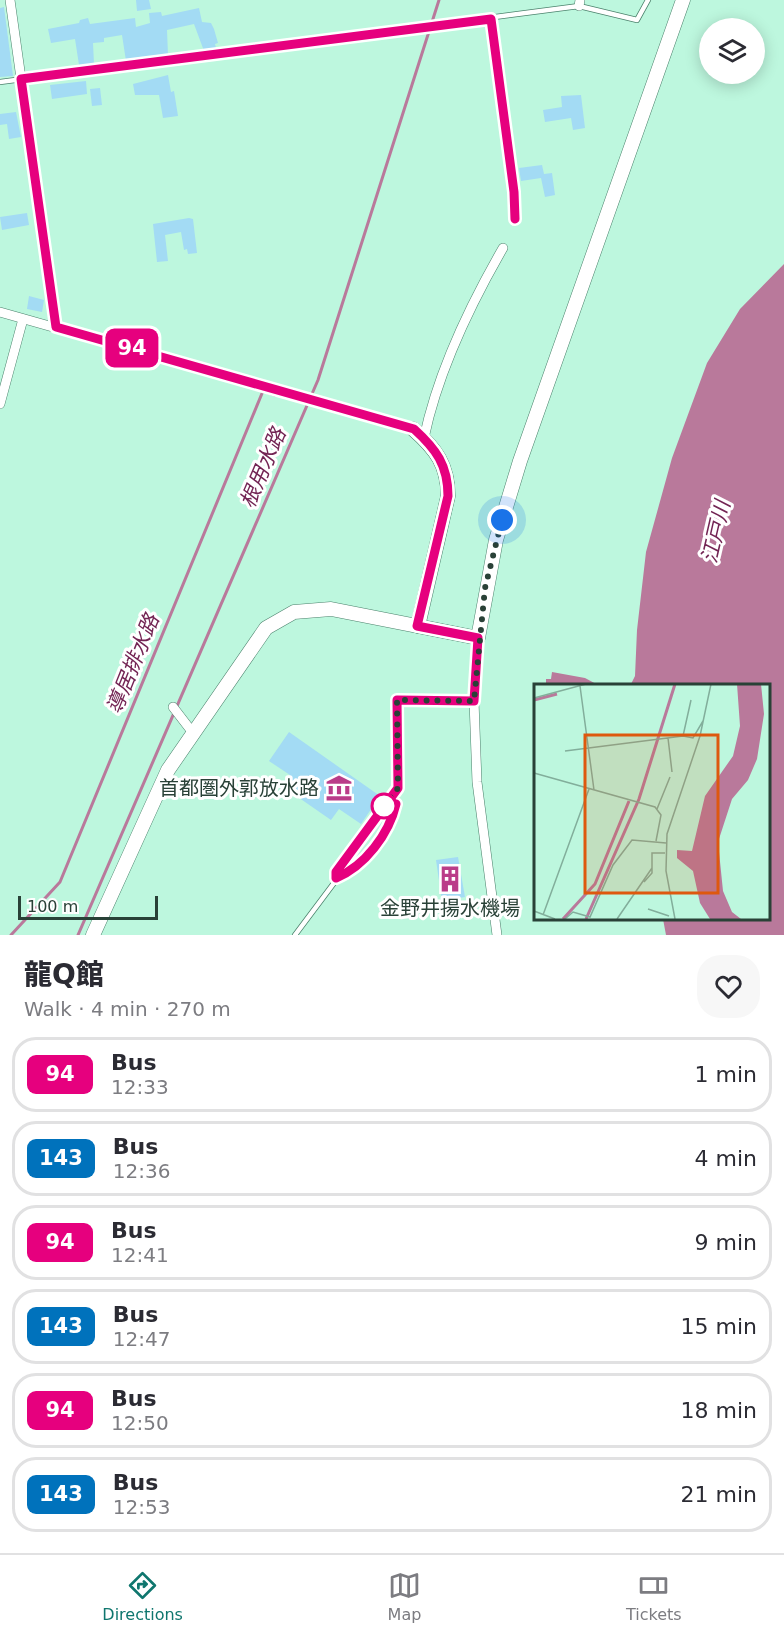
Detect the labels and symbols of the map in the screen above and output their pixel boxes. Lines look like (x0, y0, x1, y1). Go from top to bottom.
line badge: 94 (105, 328, 159, 368)
water label: 根用水路 (236, 423, 291, 511)
water label: 江戸川 (697, 497, 735, 565)
your location (487, 505, 517, 535)
water label: 導居排水路 (102, 609, 165, 717)
inset map (534, 684, 769, 920)
museum icon: 首都圏外郭放水路 (324, 773, 354, 803)
place label: 首都圏外郭放水路 (159, 776, 319, 800)
unlabelled marker (371, 793, 397, 819)
building icon: 金野井揚水機場 (435, 864, 465, 894)
scale bar (18, 893, 158, 920)
place label: 金野井揚水機場 (380, 896, 520, 920)

